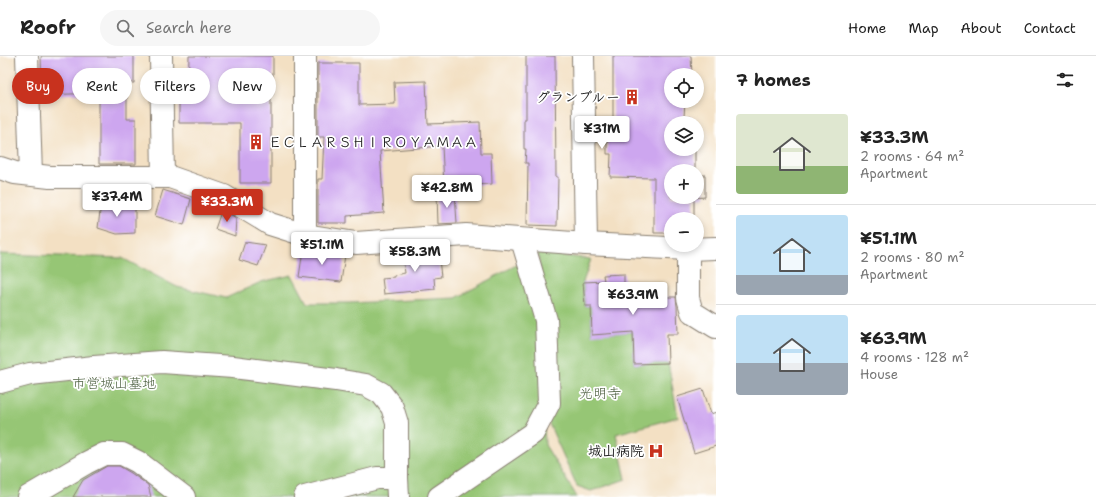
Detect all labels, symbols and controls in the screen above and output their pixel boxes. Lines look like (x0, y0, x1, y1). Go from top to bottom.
search box (100, 10, 380, 46)
text: Roofr (20, 15, 76, 40)
icon: search (114, 17, 136, 39)
text: Search here (146, 18, 232, 38)
text: Home (848, 19, 887, 37)
text: Map (909, 19, 939, 37)
text: About (961, 19, 1002, 37)
text: Contact (1024, 19, 1076, 37)
chip: Buy (12, 68, 64, 104)
chip: Rent (72, 68, 132, 104)
chip: Filters (140, 68, 210, 104)
chip: New (218, 68, 276, 104)
map controls (664, 68, 704, 252)
button: locate (664, 68, 704, 108)
text: 7 homes (736, 69, 811, 91)
icon: filters (1054, 69, 1076, 91)
place label: グランブルー (536, 88, 620, 106)
building icon: グランブルー (623, 88, 641, 106)
pin: ¥31M (578, 116, 626, 150)
button: layers (664, 116, 704, 156)
text: ¥31M (584, 120, 620, 137)
text: ¥33.3M (860, 126, 929, 148)
icon: home (768, 130, 816, 178)
building icon: ＥＣＬＡＲＳＨＩＲＯＹＡＭＡＡ (247, 133, 265, 151)
place label: ＥＣＬＡＲＳＨＩＲＯＹＡＭＡＡ (268, 133, 478, 151)
text: 2 rooms · 64 m² (860, 148, 964, 165)
button: + (664, 164, 704, 204)
text: Apartment (860, 165, 928, 182)
pin: ¥42.8M (414, 175, 480, 209)
text: ¥42.8M (421, 179, 473, 196)
pin: ¥37.4M (84, 184, 150, 218)
text: ¥37.4M (92, 188, 143, 205)
pin: ¥33.3M (194, 189, 260, 223)
text: ¥33.3M (201, 193, 253, 210)
button: − (664, 212, 704, 252)
text: ¥51.1M (860, 227, 917, 249)
icon: home (768, 231, 816, 279)
pin: ¥51.1M (289, 232, 355, 266)
text: ¥51.1M (300, 236, 344, 253)
pin: ¥58.3M (382, 239, 448, 273)
text: ¥58.3M (389, 243, 441, 260)
text: 2 rooms · 80 m² (860, 249, 964, 266)
text: Apartment (860, 266, 928, 283)
pin: ¥63.9M (600, 282, 666, 316)
text: ¥63.9M (607, 286, 659, 303)
text: ¥63.9M (860, 327, 927, 349)
icon: home (768, 331, 816, 379)
text: 4 rooms · 128 m² (860, 349, 969, 366)
text: House (860, 366, 898, 383)
park label: 市営城山墓地 (72, 374, 156, 392)
park label: 光明寺 (579, 384, 621, 402)
place label: 城山病院 (588, 442, 644, 460)
hospital icon: 城山病院 (647, 442, 665, 460)

